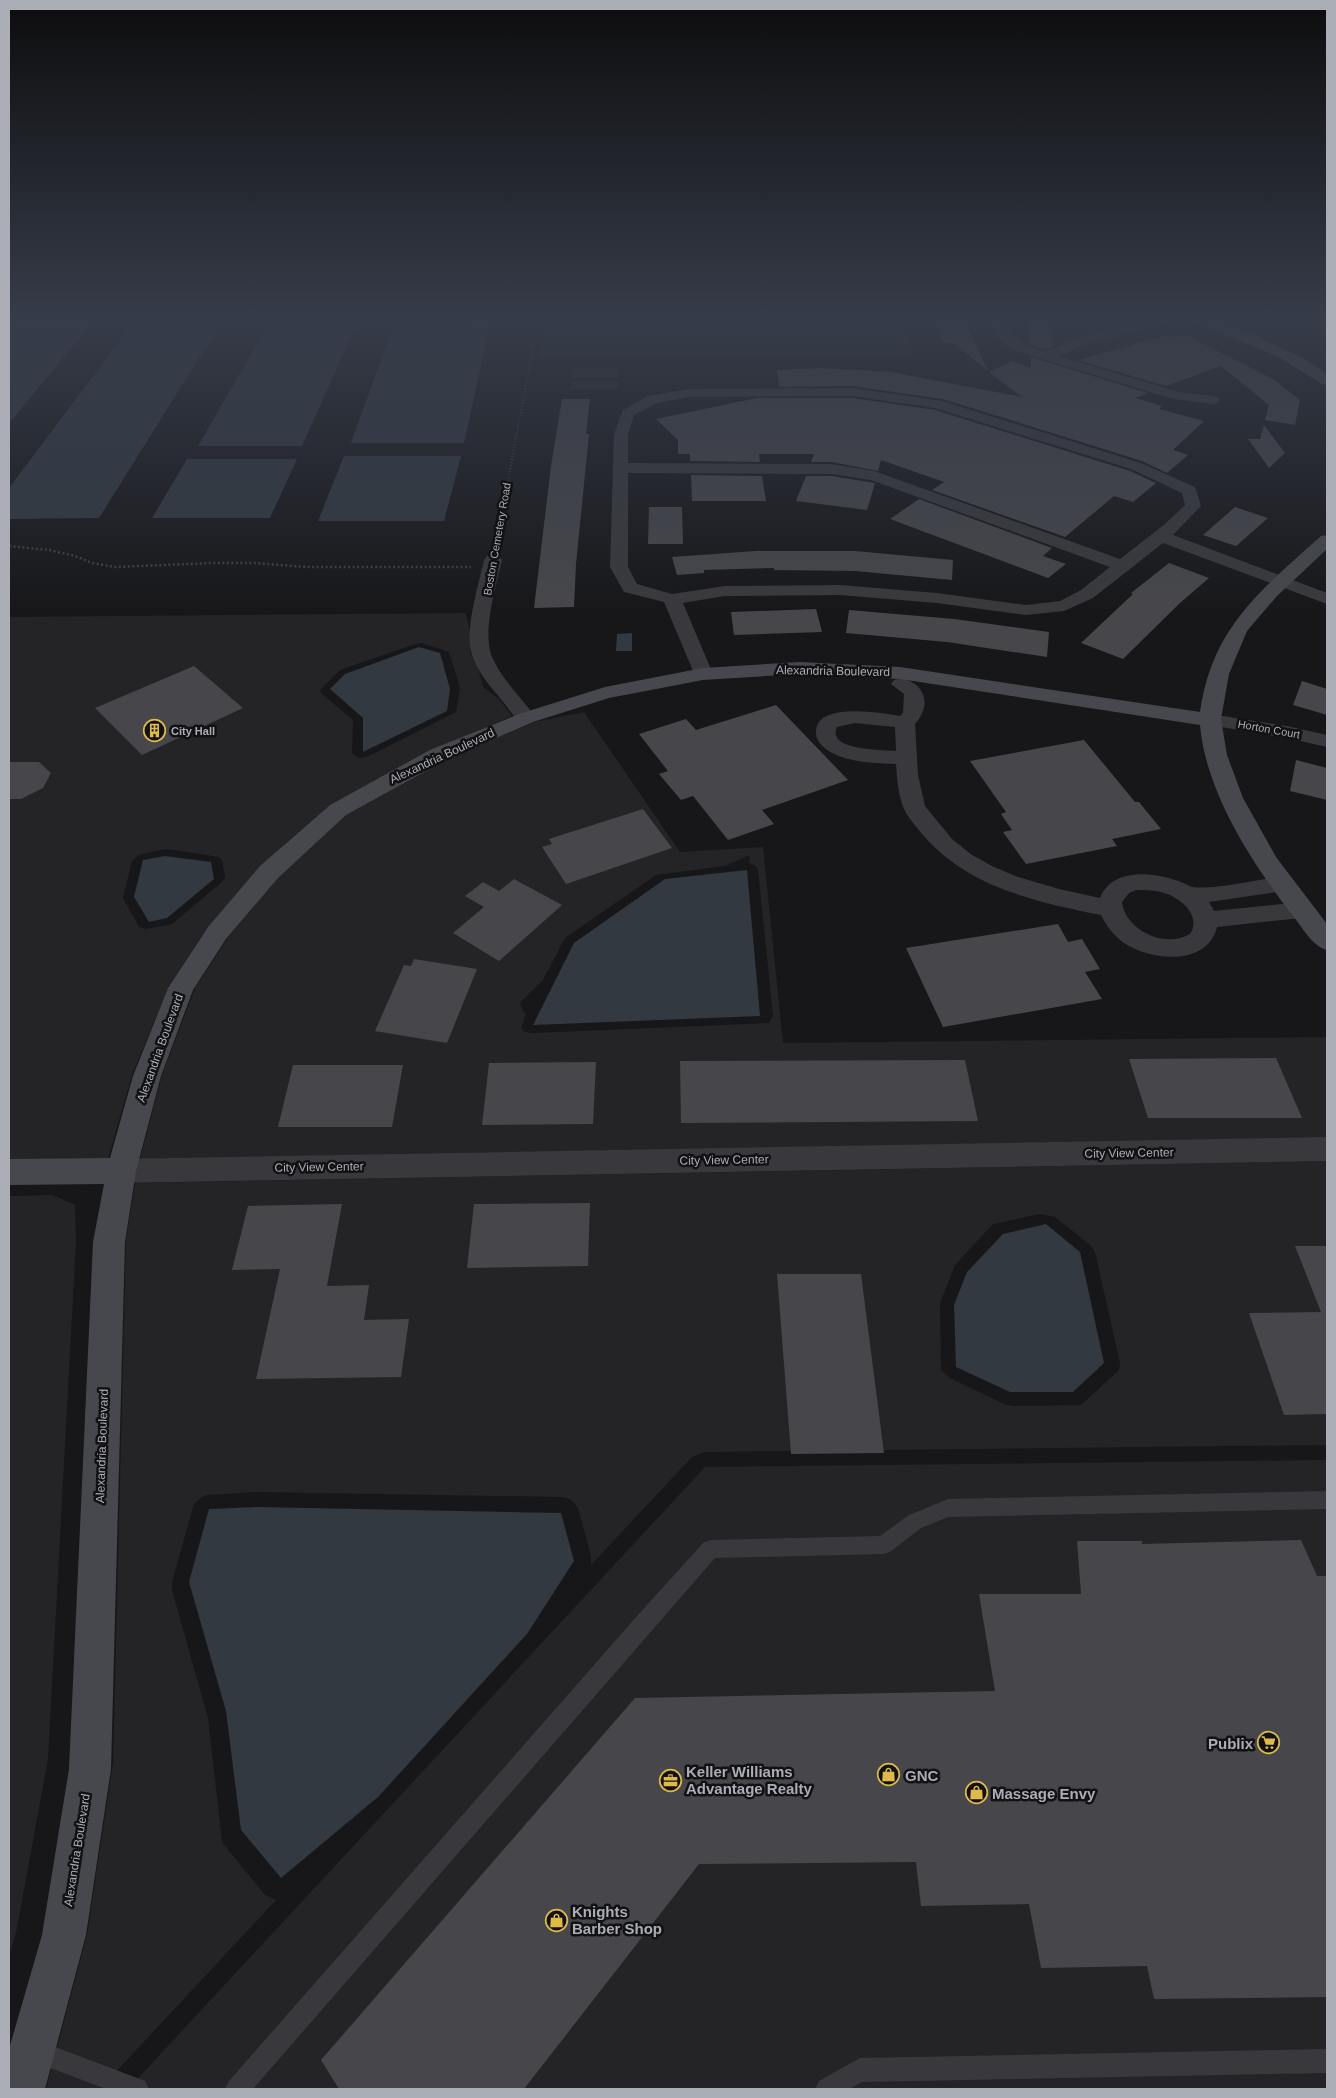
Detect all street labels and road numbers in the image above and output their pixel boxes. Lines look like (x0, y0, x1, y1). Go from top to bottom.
street label: Boston Cemetery Road (481, 482, 513, 596)
street label: Alexandria Boulevard (776, 663, 890, 679)
street label: Horton Court (1237, 718, 1301, 740)
street label: Alexandria Boulevard (387, 726, 497, 786)
street label: Alexandria Boulevard (134, 992, 186, 1104)
street label: City View Center (1084, 1145, 1174, 1161)
street label: City View Center (679, 1152, 769, 1168)
street label: City View Center (274, 1159, 364, 1175)
street label: Alexandria Boulevard (93, 1389, 111, 1503)
street label: Alexandria Boulevard (61, 1793, 93, 1907)

